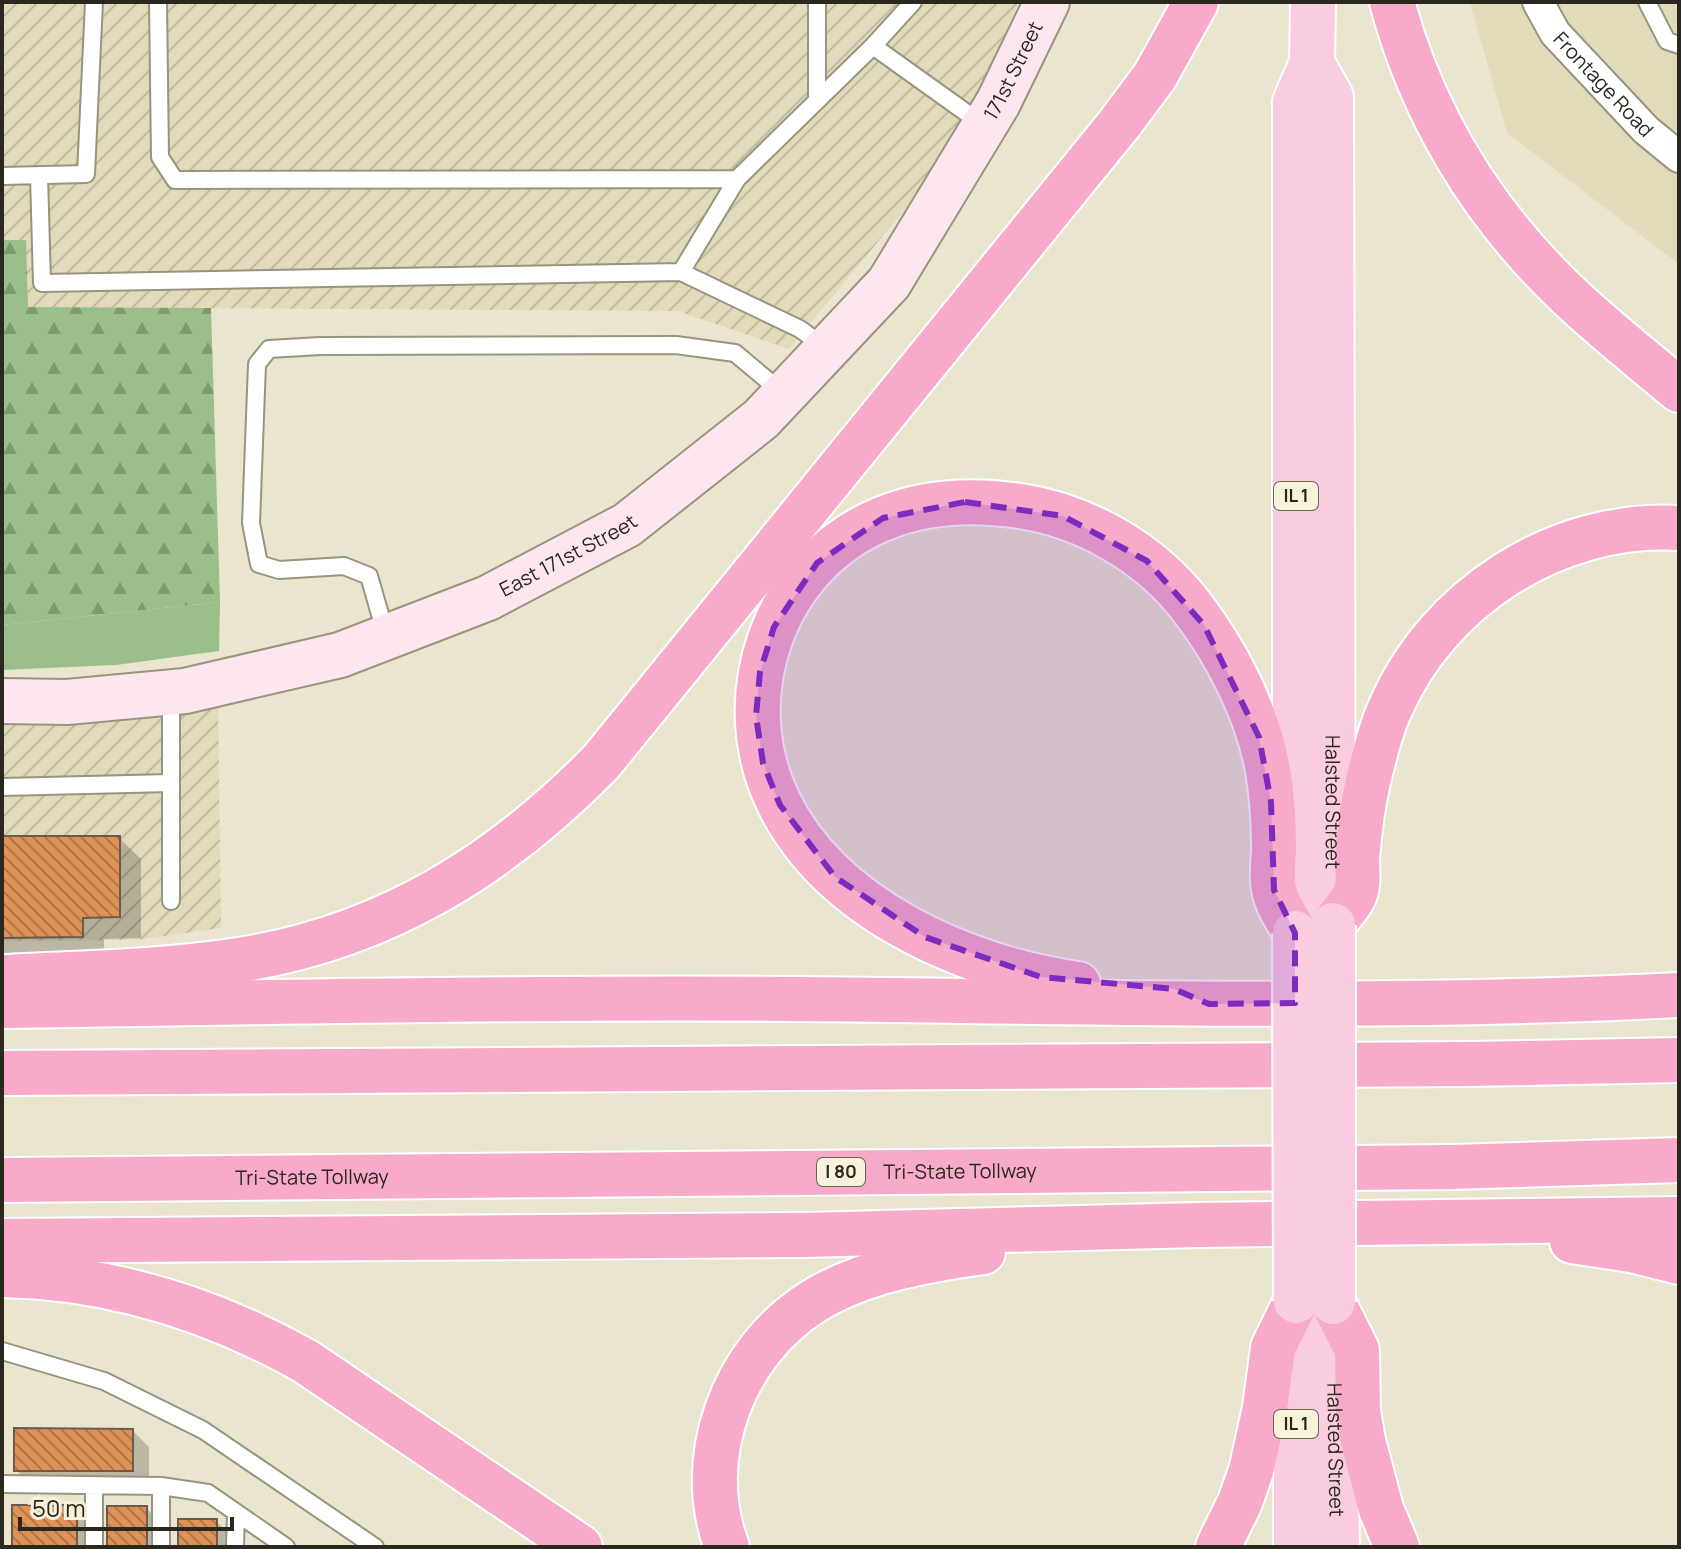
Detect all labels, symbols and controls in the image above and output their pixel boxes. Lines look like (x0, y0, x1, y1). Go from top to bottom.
street label: 171st Street (977, 17, 1049, 125)
street label: Frontage Road (1548, 26, 1660, 143)
road number: IL 1 (1274, 482, 1318, 510)
street label: East 171st Street (495, 508, 643, 603)
street label: Halsted Street (1320, 735, 1347, 869)
street label: Tri-State Tollway (883, 1157, 1037, 1185)
road number: I 80 (817, 1158, 865, 1186)
street label: Tri-State Tollway (235, 1163, 389, 1191)
street label: Halsted Street (1321, 1383, 1351, 1517)
road number: IL 1 (1274, 1410, 1318, 1438)
scale bar (20, 1481, 232, 1531)
text: 50 m (32, 1491, 86, 1524)

